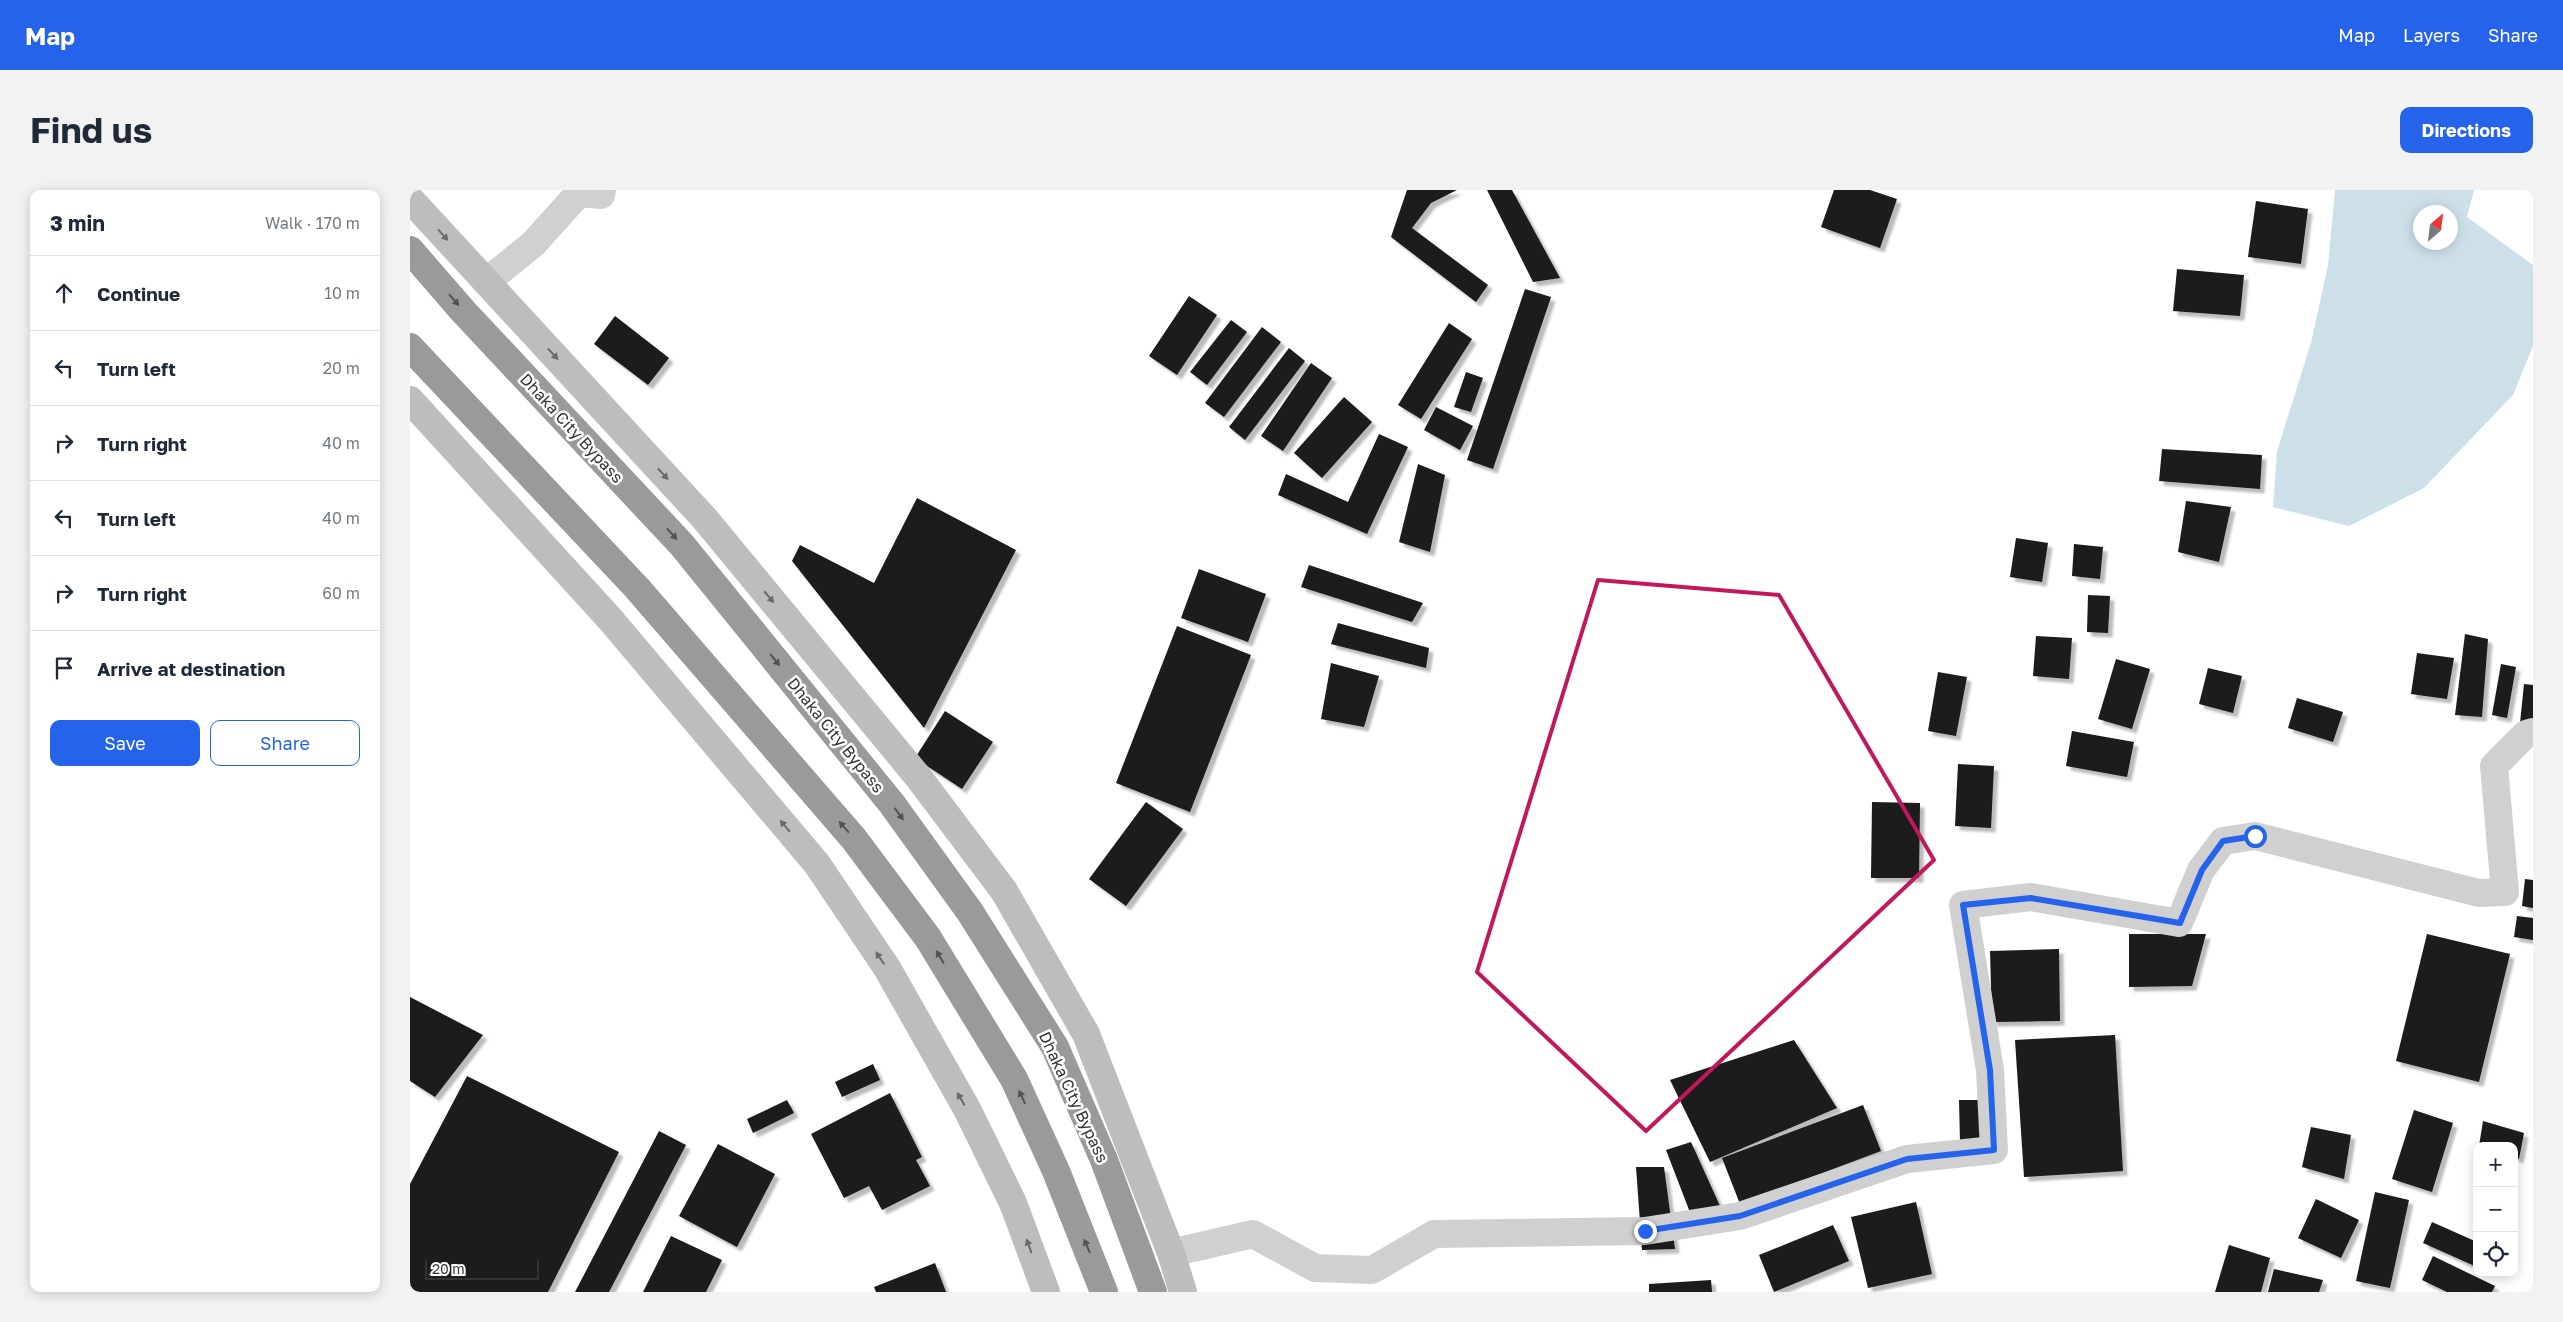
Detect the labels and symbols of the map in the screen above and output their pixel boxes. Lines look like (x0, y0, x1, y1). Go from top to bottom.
north arrow (2413, 205, 2458, 250)
one-way arrow (437, 228, 449, 240)
one-way arrow (448, 294, 459, 307)
one-way arrow (547, 348, 559, 360)
street label: Dhaka City Bypass (516, 369, 628, 487)
one-way arrow (657, 467, 669, 479)
one-way arrow (666, 528, 678, 540)
one-way arrow (764, 590, 775, 603)
one-way arrow (770, 653, 781, 666)
street label: Dhaka City Bypass (783, 673, 889, 797)
one-way arrow (894, 807, 904, 820)
one-way arrow (780, 820, 791, 833)
one-way arrow (838, 820, 849, 833)
route start (2244, 825, 2267, 848)
one-way arrow (875, 951, 885, 965)
one-way arrow (935, 951, 944, 964)
street label: Dhaka City Bypass (1035, 1028, 1113, 1166)
one-way arrow (1018, 1090, 1026, 1104)
one-way arrow (956, 1092, 965, 1106)
route end (1634, 1220, 1657, 1243)
one-way arrow (1025, 1238, 1033, 1253)
one-way arrow (1083, 1238, 1091, 1253)
scale bar (425, 1257, 539, 1280)

